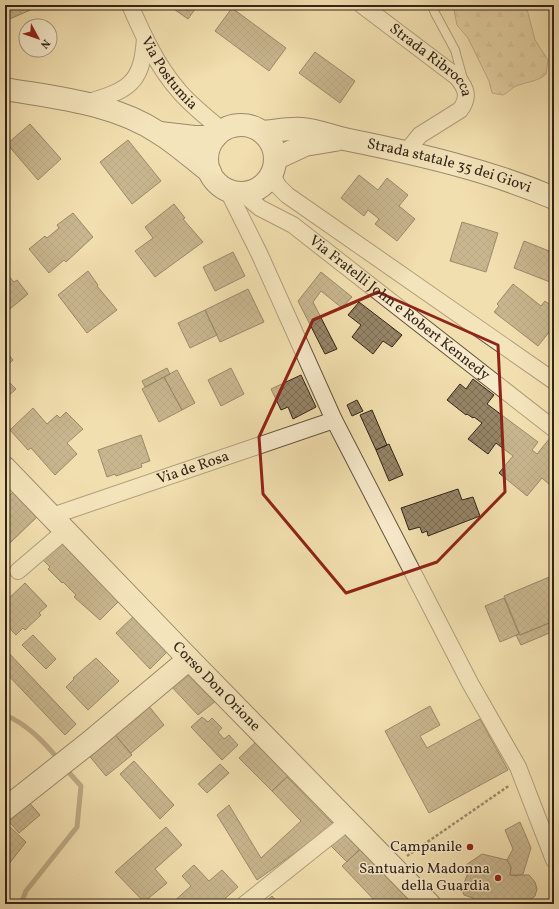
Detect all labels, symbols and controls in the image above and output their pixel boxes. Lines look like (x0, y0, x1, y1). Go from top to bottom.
north arrow (18, 18, 58, 58)
street label: Strada Ribrocca (385, 19, 477, 98)
street label: Via Postumia (135, 33, 202, 115)
text: N (36, 36, 53, 51)
street label: Strada statale 35 dei Giovi (365, 133, 534, 198)
street label: Via Fratelli John e Robert Kennedy (304, 231, 494, 386)
street label: Via de Rosa (154, 446, 232, 490)
street label: Corso Don Orione (167, 637, 265, 736)
place label: Campanile (390, 837, 462, 858)
marker: Campanile (465, 842, 475, 852)
place label: Santuario Madonna della Guardia (359, 859, 490, 897)
marker: Santuario Madonna della Guardia (493, 873, 503, 883)

